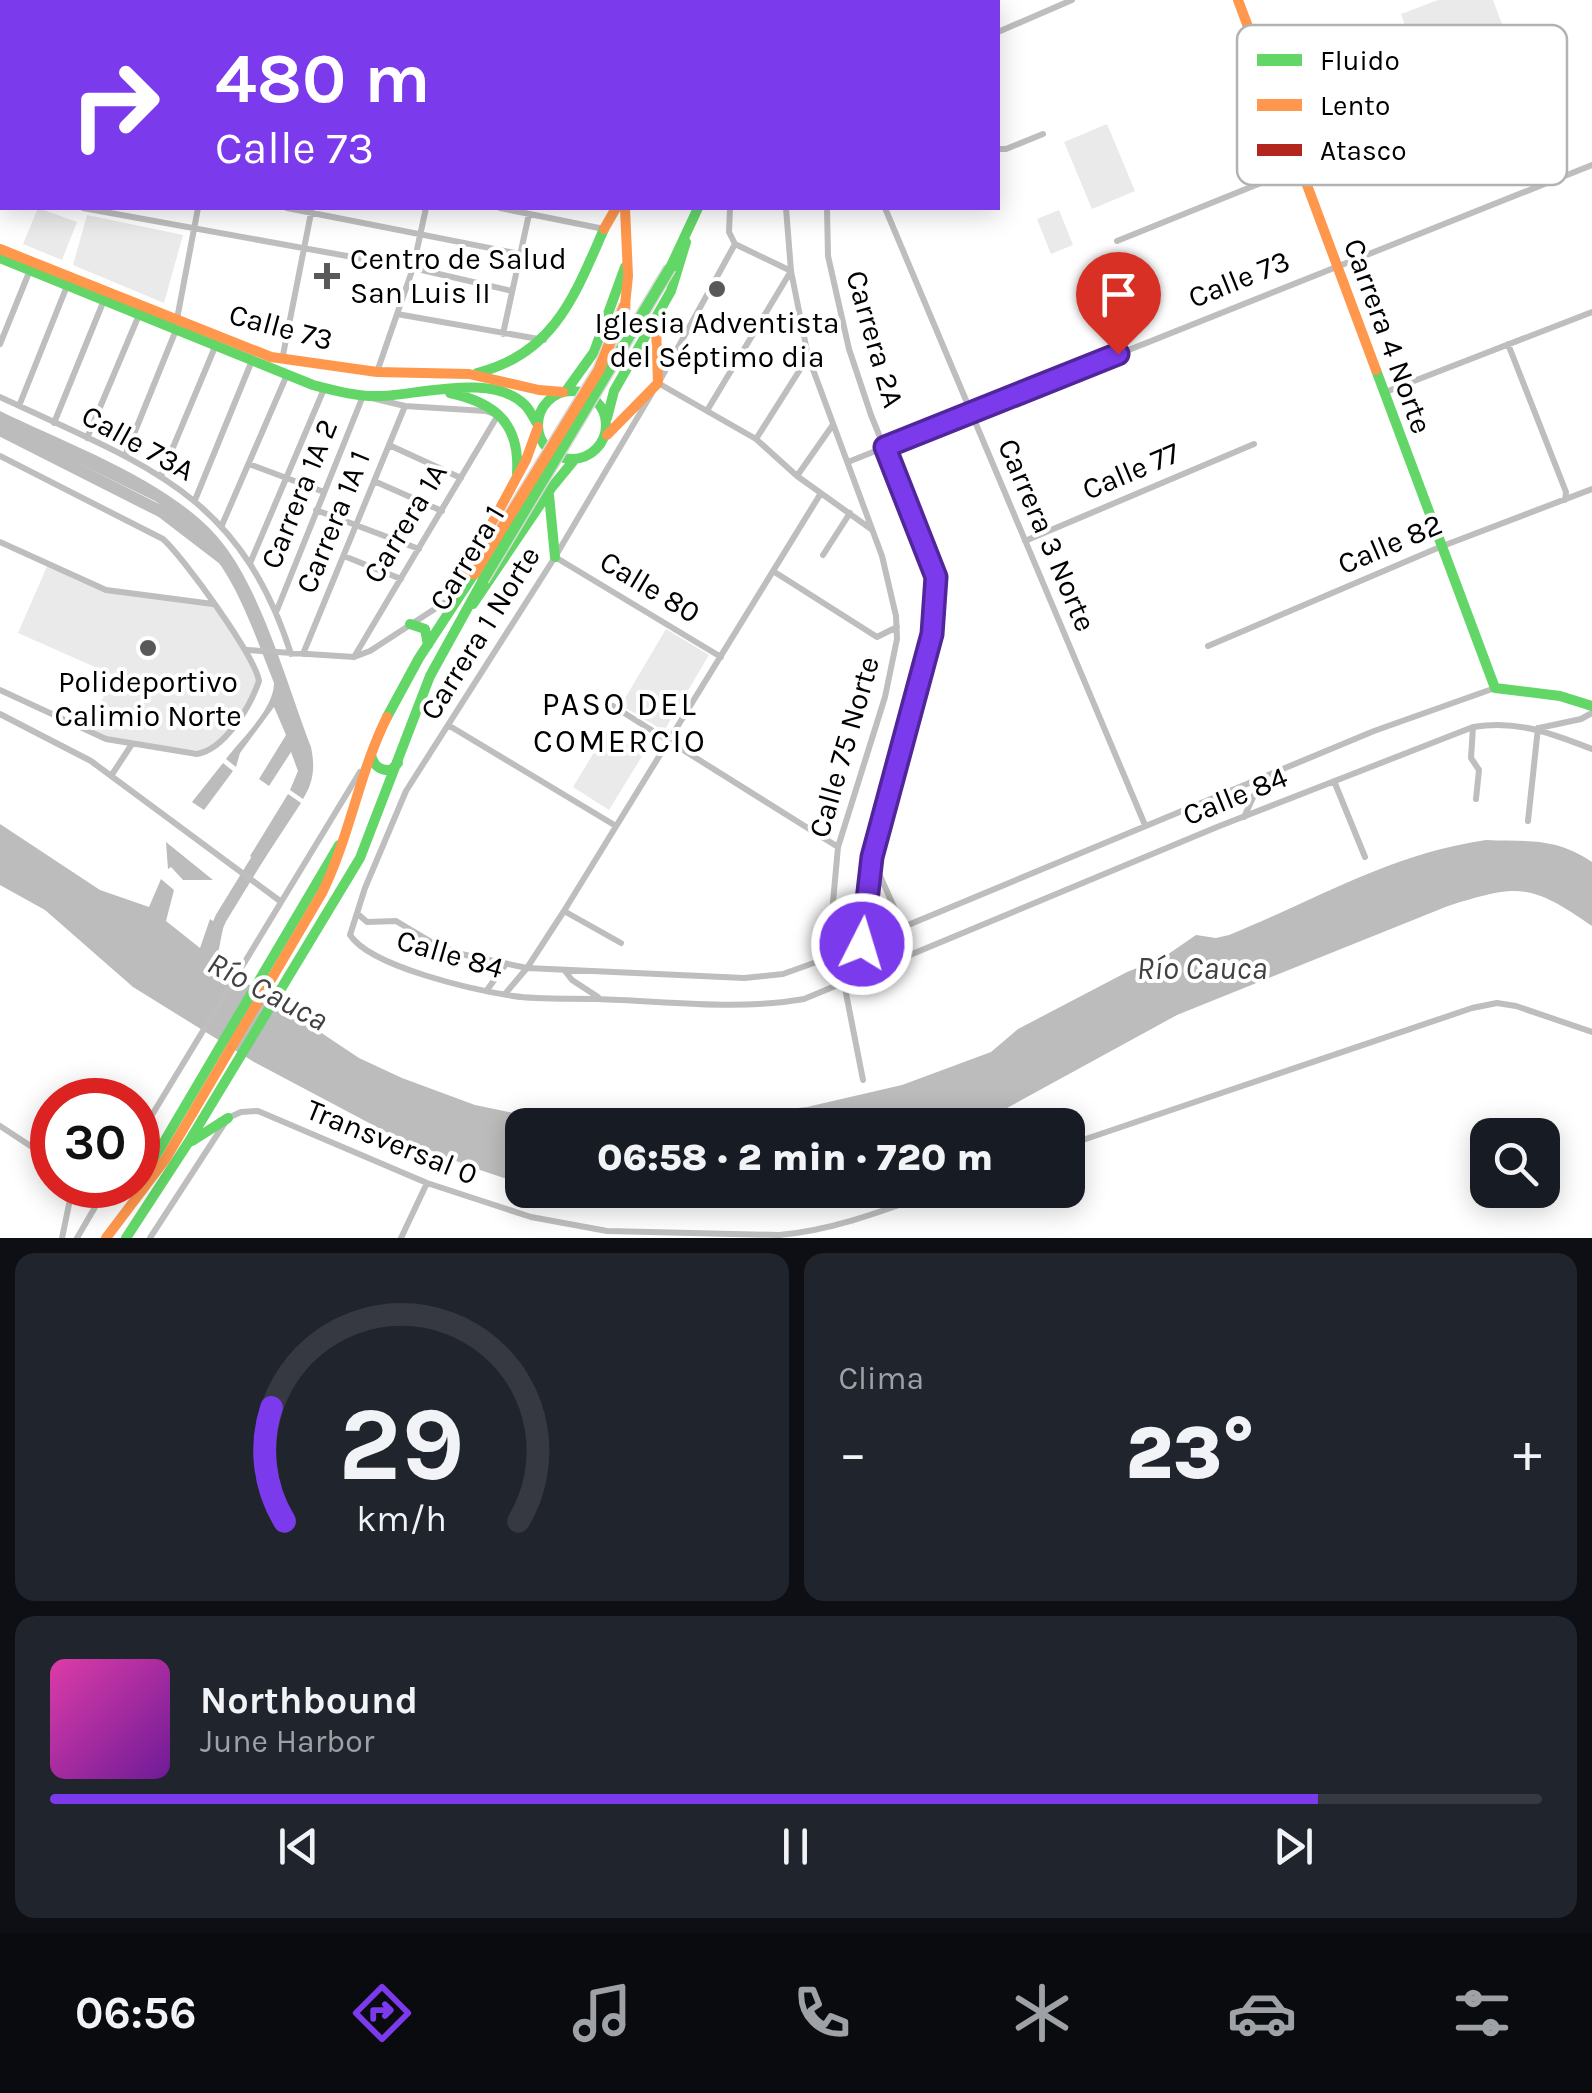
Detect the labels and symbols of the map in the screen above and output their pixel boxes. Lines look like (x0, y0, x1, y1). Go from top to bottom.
legend (1237, 25, 1567, 185)
text: Fluido (1320, 44, 1400, 77)
text: Lento (1320, 89, 1390, 122)
text: Atasco (1320, 134, 1407, 167)
street label: Carrera 4 Norte (1336, 234, 1440, 438)
place label: Centro de Salud San Luis II (350, 241, 567, 311)
street label: Calle 73 (1183, 242, 1295, 316)
pin (1076, 252, 1161, 355)
marker: Centro de Salud San Luis II (314, 263, 340, 289)
street label: Carrera 2A (838, 266, 912, 412)
marker: Iglesia Adventista del Séptimo dia (706, 278, 728, 300)
street label: Calle 73 (225, 296, 337, 358)
place label: Iglesia Adventista del Séptimo dia (595, 305, 839, 375)
street label: Calle 73A (75, 397, 201, 489)
street label: Carrera 1A 2 (253, 414, 345, 574)
street label: Carrera 3 Norte (990, 433, 1104, 637)
street label: Calle 77 (1077, 434, 1185, 508)
street label: Carrera 1A 1 (288, 445, 378, 599)
street label: Carrera 1A (355, 456, 455, 590)
street label: Carrera 1 (422, 499, 512, 617)
street label: Calle 82 (1332, 506, 1448, 582)
street label: Carrera 1 Norte (412, 540, 548, 726)
street label: Calle 80 (593, 543, 707, 631)
marker: Polideportivo Calimio Norte (137, 637, 159, 659)
street label: Calle 75 Norte (801, 652, 887, 842)
place label: Polideportivo Calimio Norte (54, 664, 242, 734)
district label: PASO DEL COMERCIO (533, 686, 707, 760)
street label: Calle 84 (1178, 759, 1293, 833)
position arrow (810, 892, 914, 996)
street label: Calle 84 (392, 922, 508, 986)
water label: Río Cauca (201, 944, 334, 1039)
water label: Río Cauca (1136, 950, 1268, 987)
speed limit sign: 30 (30, 1078, 160, 1208)
street label: Transversal 0 (301, 1091, 483, 1193)

